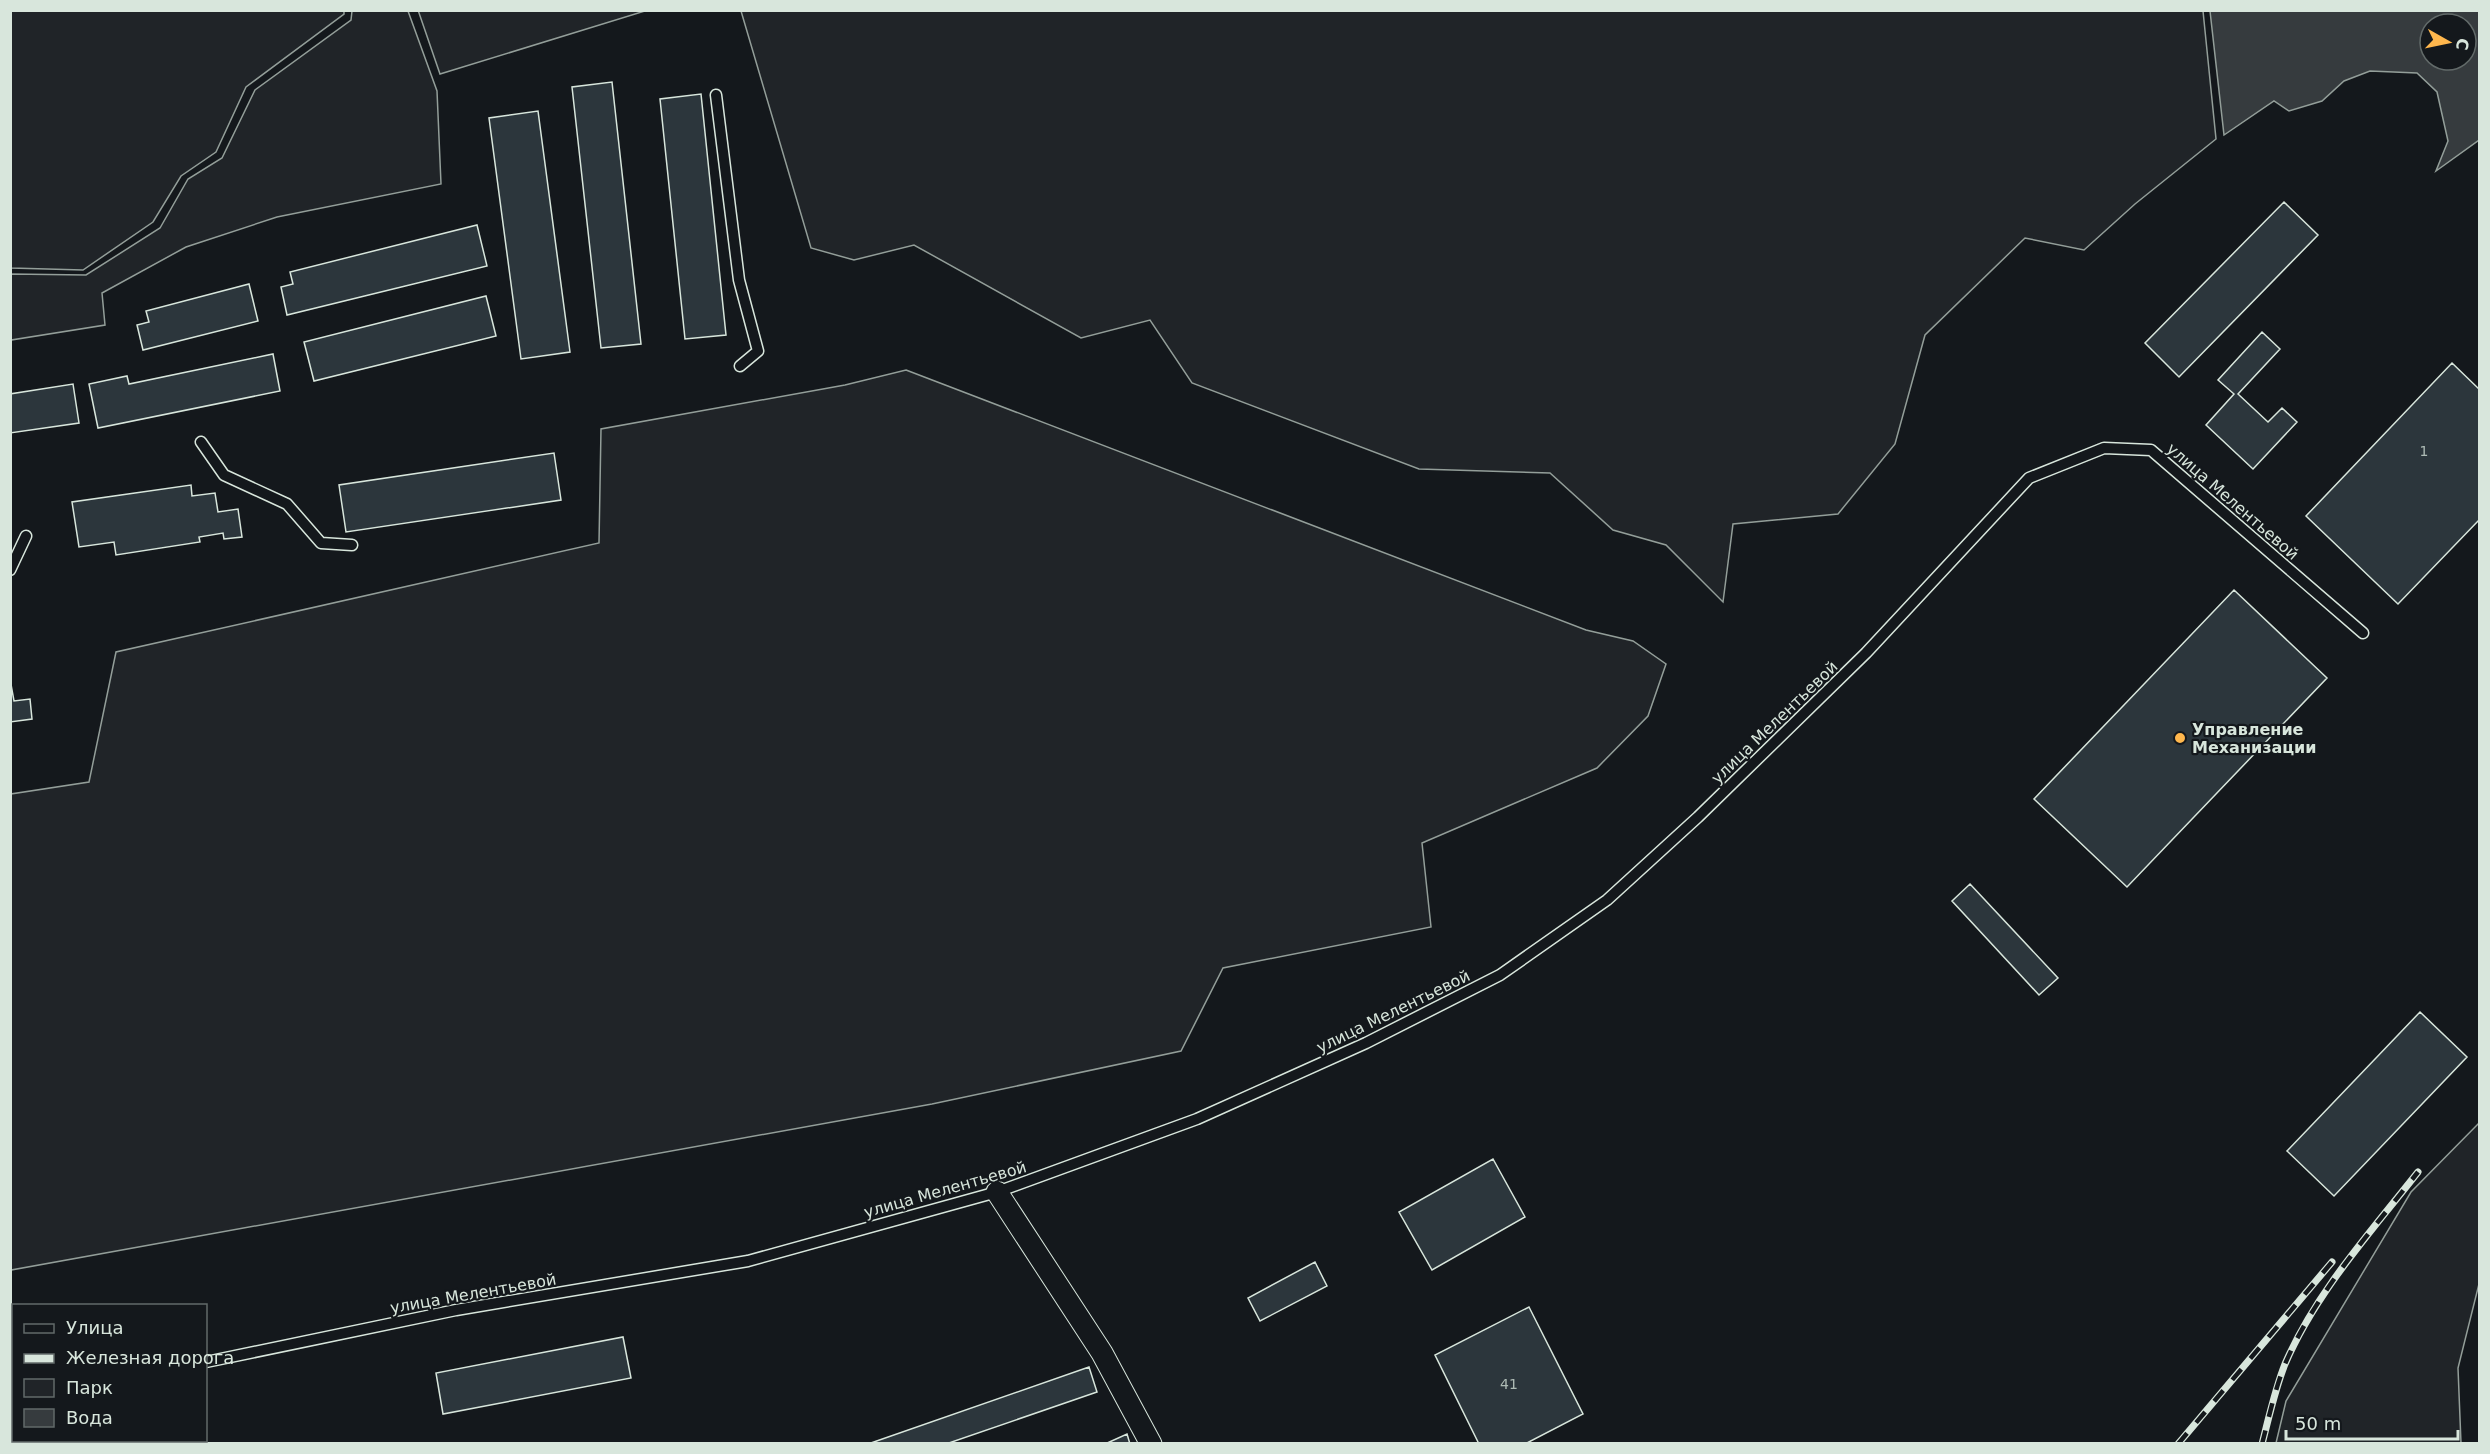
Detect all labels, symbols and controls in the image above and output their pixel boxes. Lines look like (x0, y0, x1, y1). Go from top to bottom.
north arrow (2418, 12, 2478, 72)
text: С (2452, 37, 2473, 52)
street label: улица Мелентьевой (2163, 439, 2302, 564)
house number: 1 (2420, 443, 2428, 459)
street label: улица Мелентьевой (1707, 657, 1841, 788)
place label: Управление Механизации (2192, 720, 2317, 757)
marker: Управление Механизации (2173, 731, 2187, 745)
street label: улица Мелентьевой (1313, 966, 1473, 1057)
street label: улица Мелентьевой (862, 1157, 1029, 1222)
street label: улица Мелентьевой (389, 1270, 558, 1317)
legend (12, 1304, 207, 1442)
text: Улица (66, 1317, 123, 1338)
text: Железная дорога (66, 1347, 234, 1368)
house number: 41 (1500, 1376, 1518, 1392)
text: Парк (66, 1377, 113, 1398)
scale bar (2286, 1403, 2458, 1441)
text: Вода (66, 1407, 113, 1428)
text: 50 m (2295, 1413, 2341, 1434)

